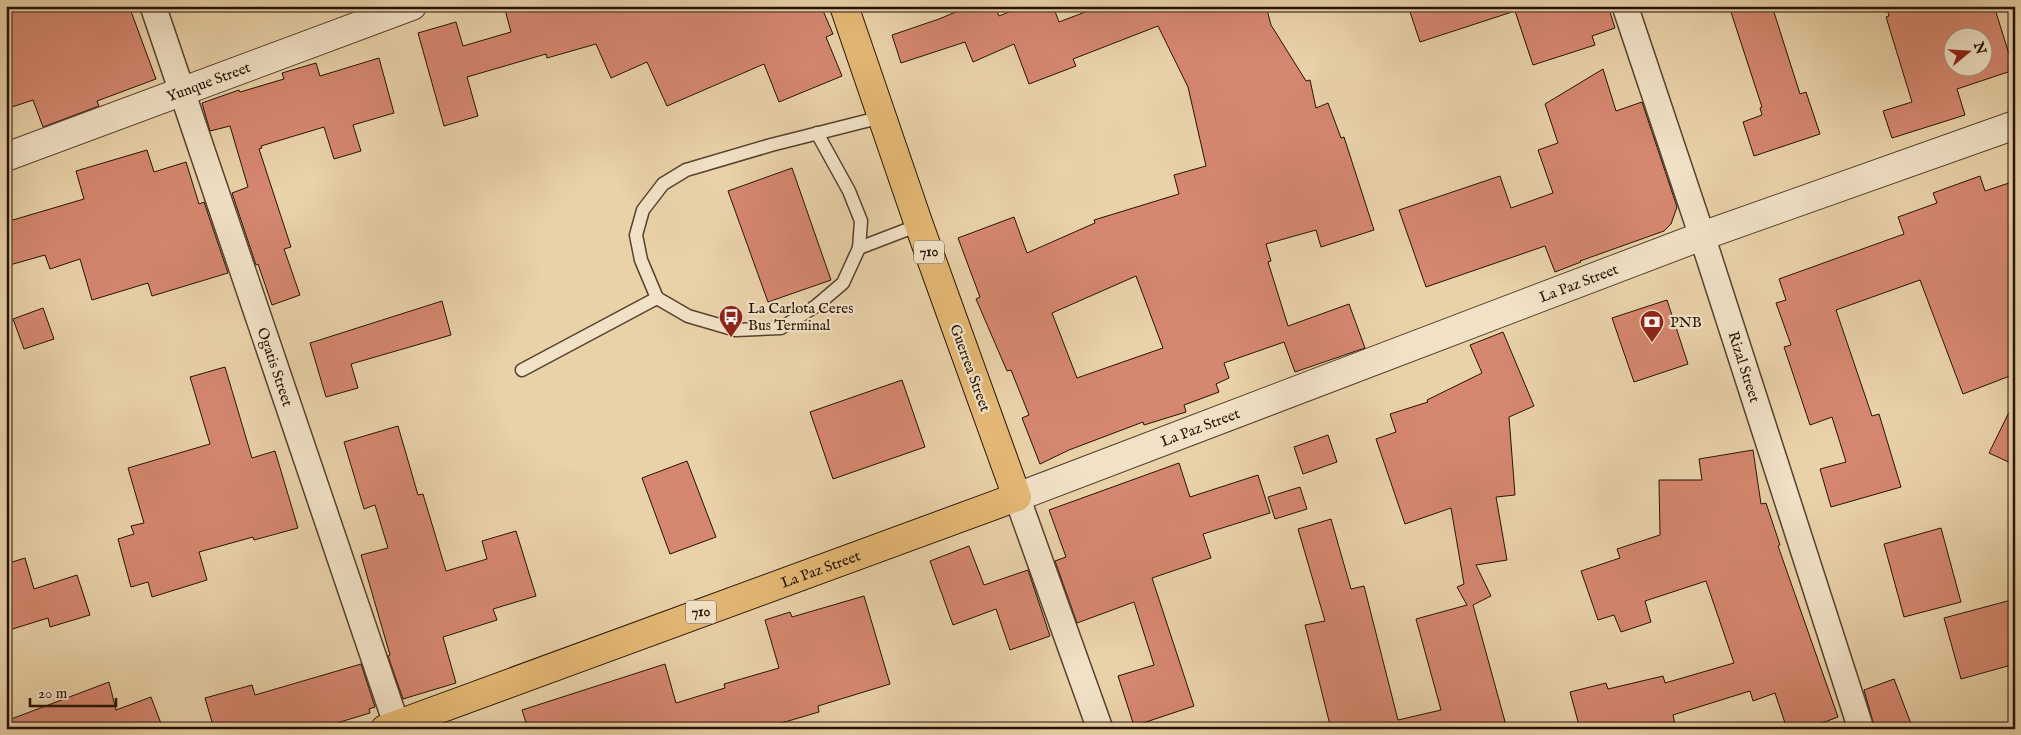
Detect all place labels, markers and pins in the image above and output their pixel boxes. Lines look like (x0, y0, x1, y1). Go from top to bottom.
place label: La Carlota Ceres Bus Terminal (748, 299, 853, 335)
bus stop icon: La Carlota Ceres Bus Terminal (718, 304, 744, 338)
bank icon: PNB (1639, 309, 1665, 343)
place label: PNB (1670, 313, 1702, 332)

